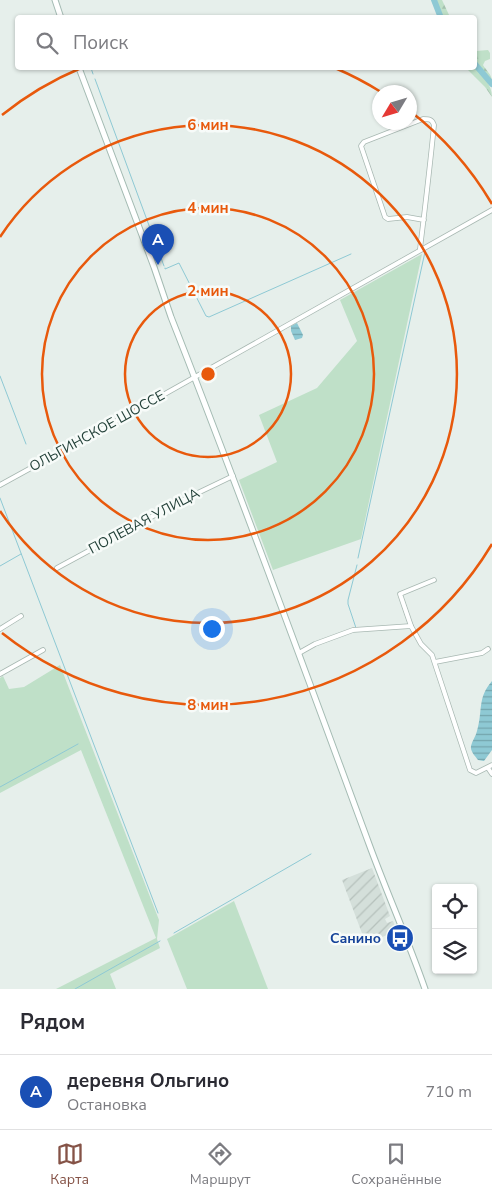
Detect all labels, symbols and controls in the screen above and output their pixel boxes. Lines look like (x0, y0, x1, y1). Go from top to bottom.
search box (15, 15, 477, 70)
icon: search (33, 29, 61, 57)
text: Поиск (73, 30, 128, 56)
north arrow (372, 85, 417, 130)
text: 6 мин (187, 115, 229, 135)
text: 4 мин (187, 198, 229, 218)
pin: A (142, 224, 174, 265)
text: 2 мин (187, 281, 229, 301)
centre of rings (199, 365, 217, 383)
street label: ОЛЬГИНСКОЕ ШОССЕ (26, 386, 168, 476)
street label: ПОЛЕВАЯ УЛИЦА (85, 484, 203, 558)
your location (199, 616, 225, 642)
text: 8 мин (187, 695, 229, 715)
map controls (432, 884, 477, 974)
button: locate (432, 884, 477, 929)
bus stop icon: Санино (385, 923, 415, 953)
place label: Санино (330, 929, 381, 948)
button: layers (432, 929, 477, 974)
text: Рядом (20, 1008, 85, 1036)
text: деревня Ольгино (67, 1068, 229, 1094)
text: A (30, 1081, 42, 1103)
text: 710 m (425, 1081, 472, 1103)
text: Остановка (67, 1094, 147, 1116)
tab: Карта (50, 1140, 89, 1189)
tab: Маршрут (190, 1140, 250, 1189)
tab: Сохранённые (351, 1140, 442, 1189)

